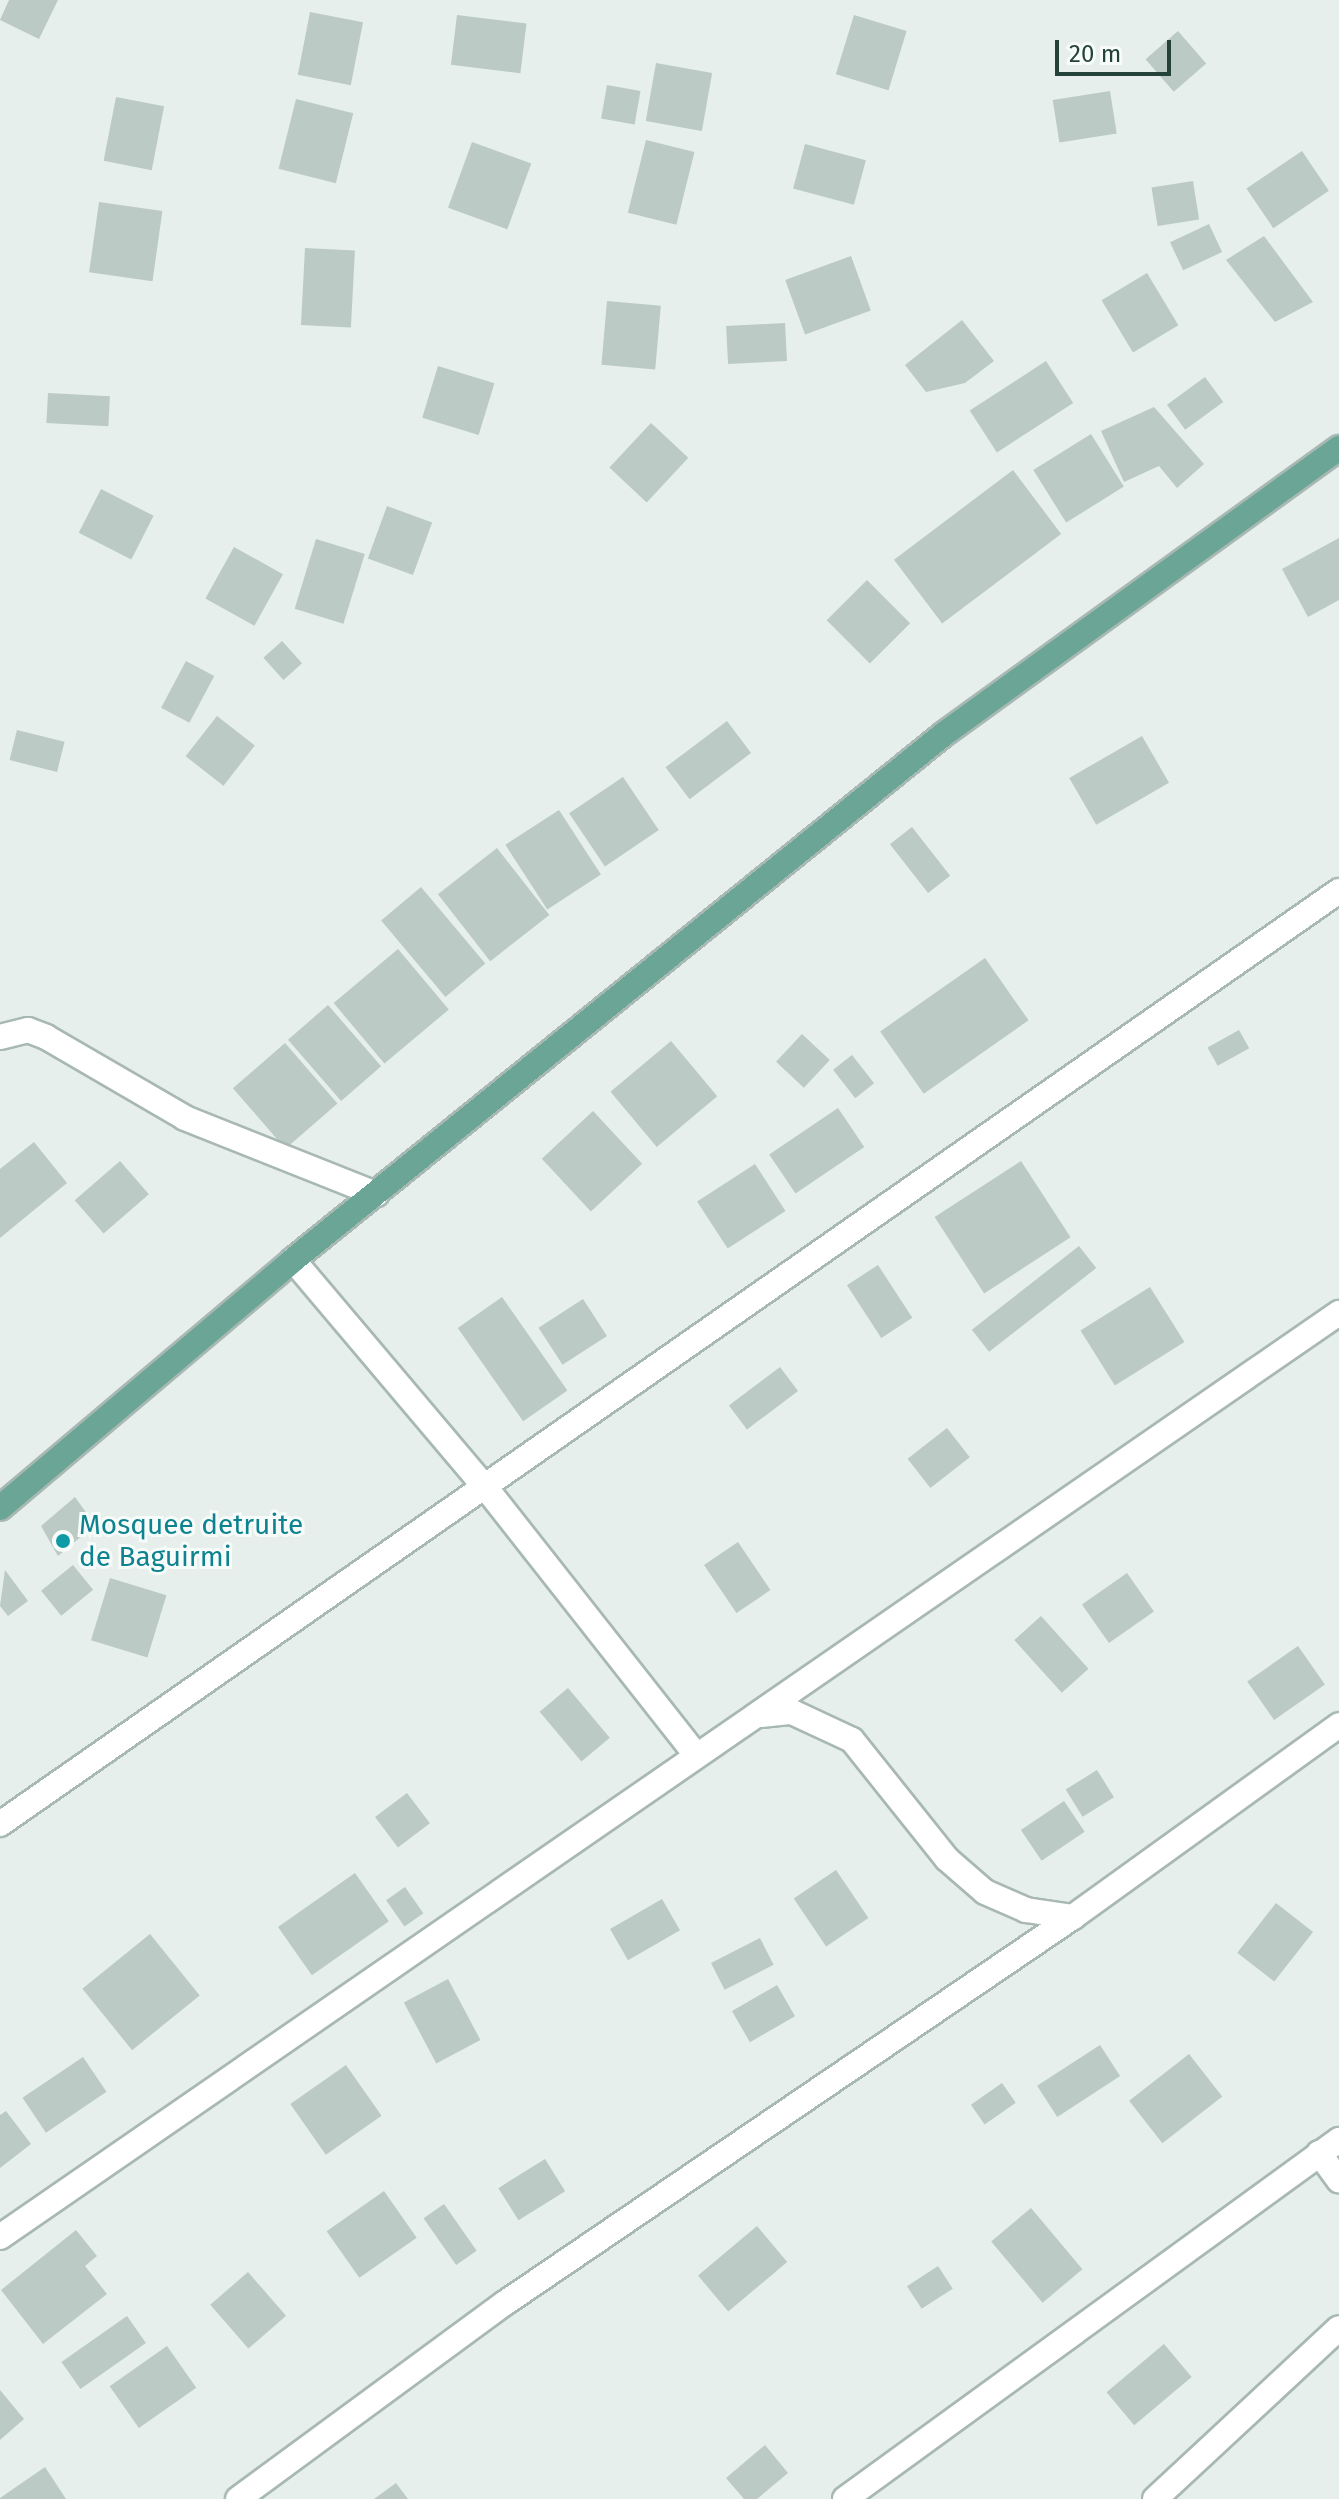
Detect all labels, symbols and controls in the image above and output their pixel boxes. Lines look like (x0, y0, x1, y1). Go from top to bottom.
scale bar (1059, 24, 1175, 74)
text: 20 m (1069, 40, 1121, 68)
place label: Mosquee detruite de Baguirmi (79, 1508, 303, 1574)
marker: Mosquee detruite de Baguirmi (54, 1532, 72, 1550)

